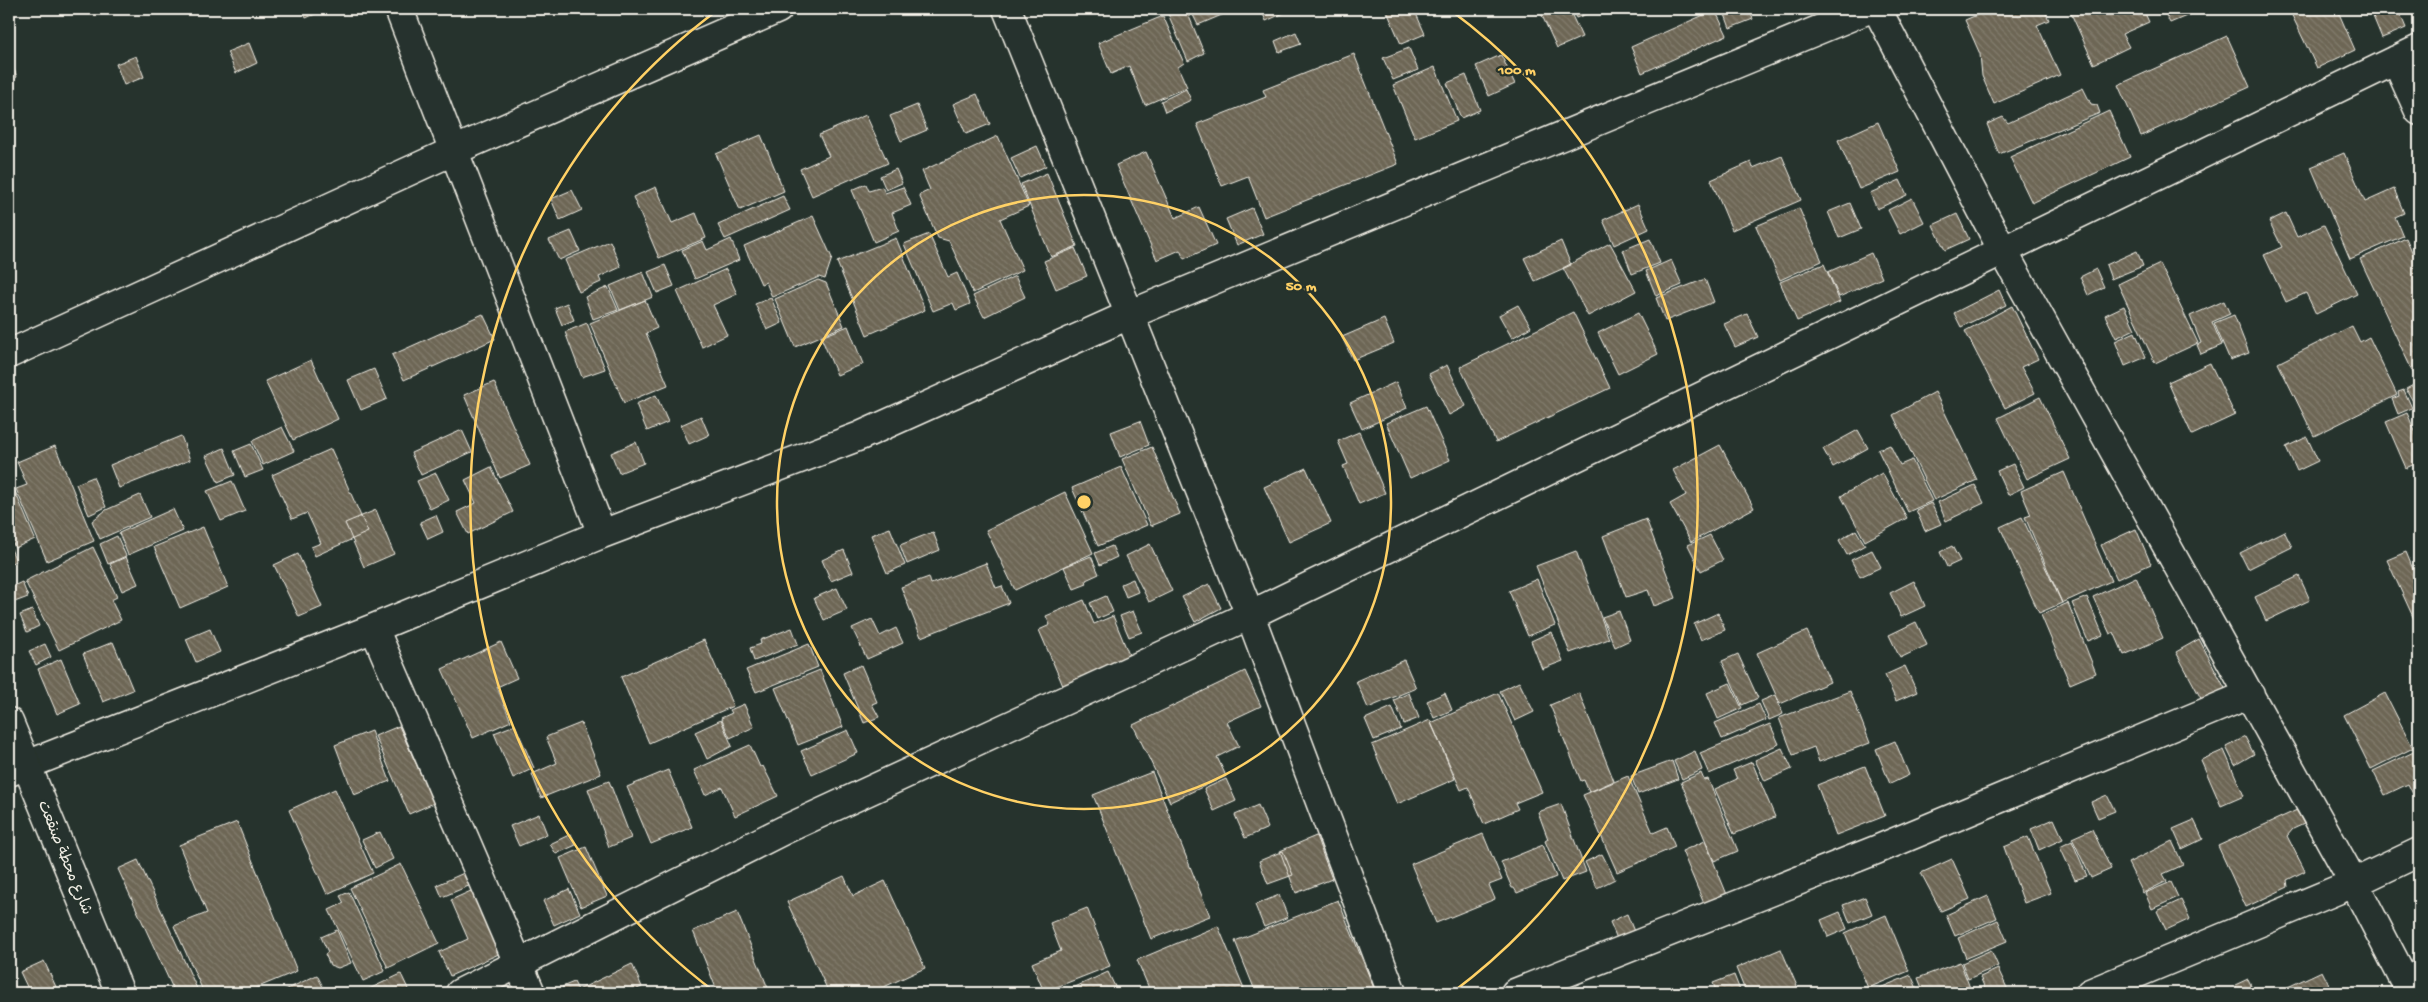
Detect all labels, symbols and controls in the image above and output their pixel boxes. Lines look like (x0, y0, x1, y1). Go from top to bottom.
text: 100 m (1497, 62, 1536, 80)
text: 50 m (1286, 278, 1317, 296)
centre of rings (1075, 493, 1093, 511)
street label: شارع محطة صنقعت (33, 798, 95, 918)

